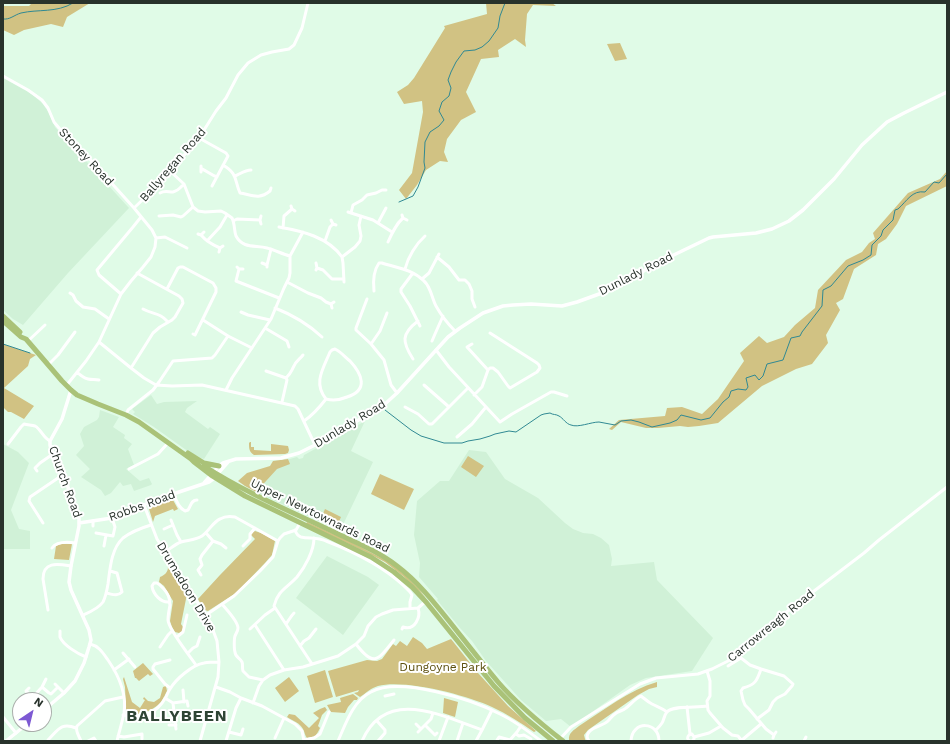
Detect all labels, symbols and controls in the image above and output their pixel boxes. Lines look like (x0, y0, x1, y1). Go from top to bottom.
street label: Stoney Road (56, 125, 116, 189)
street label: Ballyregan Road (137, 125, 209, 205)
street label: Dunlady Road (597, 249, 675, 299)
street label: Dunlady Road (312, 397, 388, 451)
street label: Church Road (45, 444, 85, 520)
street label: Upper Newtownards Road (248, 476, 392, 556)
street label: Robbs Road (107, 487, 177, 525)
street label: Drumadoon Drive (153, 539, 219, 635)
street label: Carrowreagh Road (725, 587, 817, 665)
park label: Dungoyne Park (399, 660, 487, 674)
north arrow (12, 692, 52, 732)
text: N (32, 695, 46, 710)
district label: BALLYBEEN (126, 706, 228, 726)

